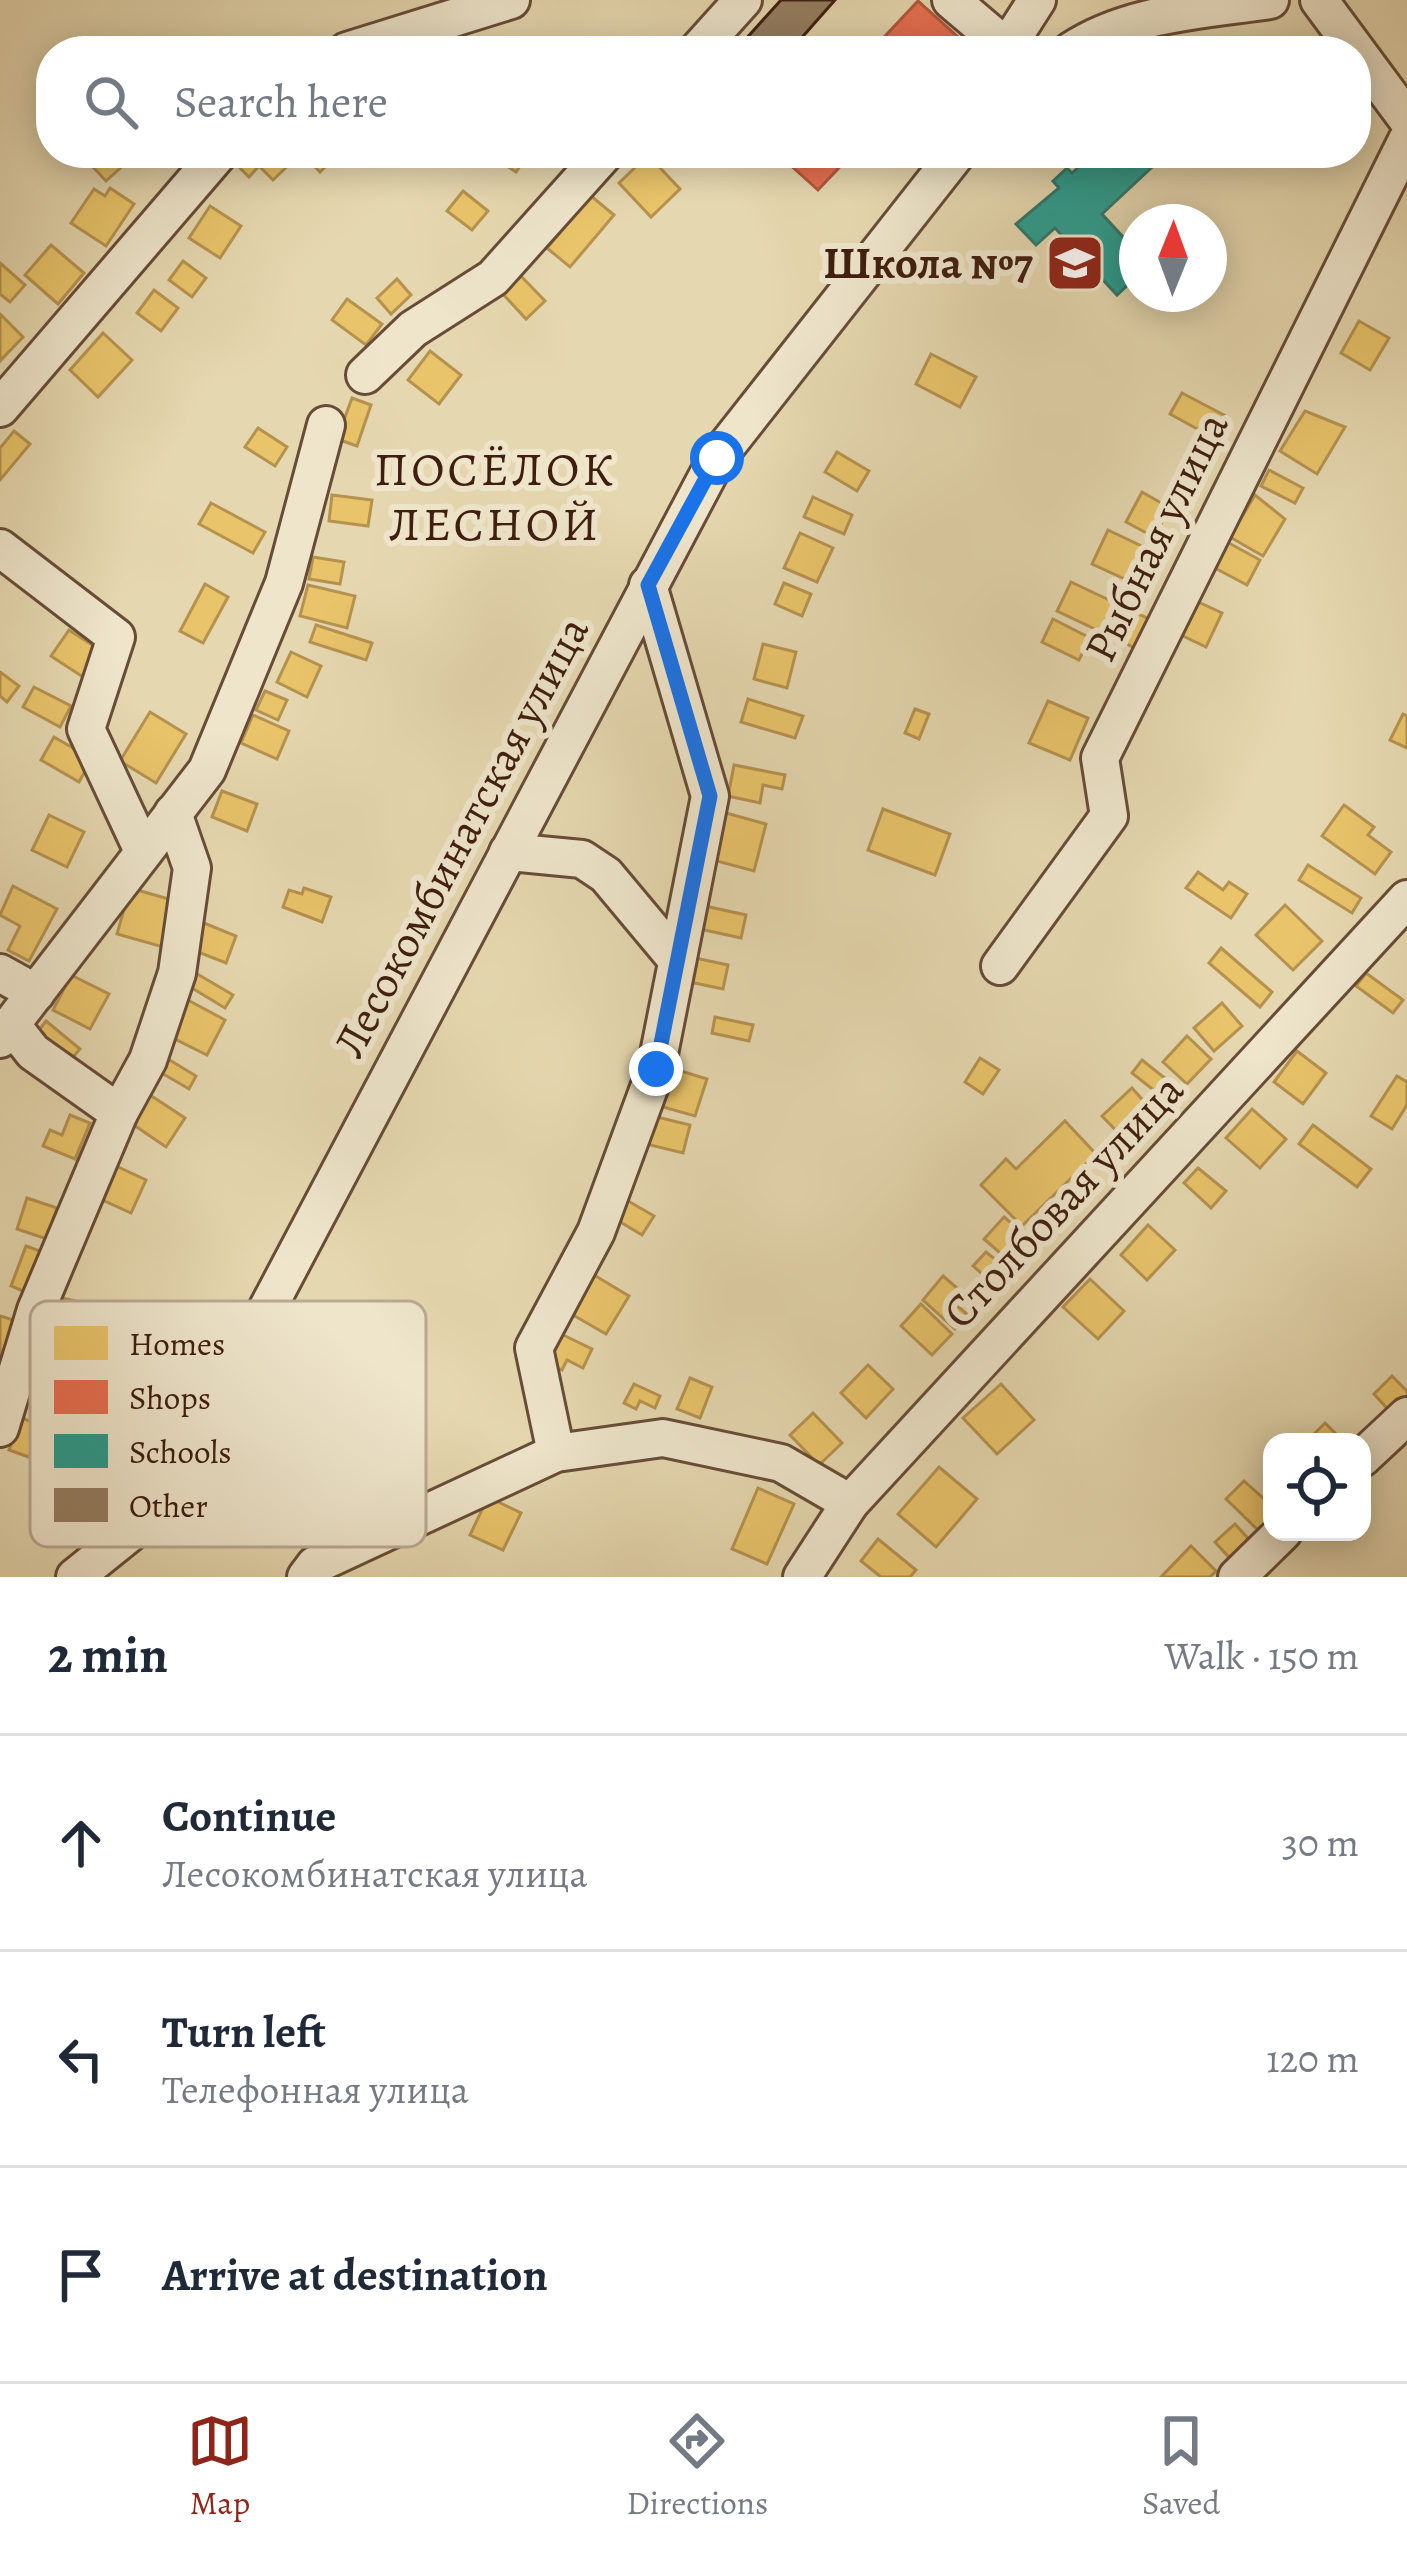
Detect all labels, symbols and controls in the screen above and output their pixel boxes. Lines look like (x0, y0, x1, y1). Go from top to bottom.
search box (36, 36, 1371, 168)
icon: search (78, 69, 144, 135)
text: Search here (174, 71, 388, 133)
north arrow (1119, 204, 1227, 312)
place label: Школа №7 (823, 232, 1034, 294)
school or university icon: Школа №7 (1044, 232, 1106, 294)
street label: Рыбная улица (1069, 402, 1243, 672)
route start (690, 431, 744, 485)
district label: ПОСЁЛОК ЛЕСНОЙ (374, 436, 616, 557)
street label: Лесокомбинатская улица (318, 605, 604, 1068)
route end (629, 1042, 683, 1096)
street label: Столбовая улица (929, 1060, 1197, 1342)
legend (30, 1301, 426, 1547)
text: Homes (129, 1321, 225, 1366)
text: Shops (129, 1375, 211, 1420)
text: Schools (129, 1429, 232, 1474)
map controls (1263, 1433, 1371, 1541)
button: locate (1263, 1433, 1371, 1541)
text: Other (129, 1483, 208, 1528)
text: 2 min (48, 1620, 168, 1690)
text: Walk · 150 m (1164, 1629, 1359, 1682)
text: Continue (162, 1785, 336, 1847)
icon: ahead (48, 1810, 114, 1876)
text: 30 m (1282, 1816, 1359, 1869)
text: Лесокомбинатская улица (162, 1847, 588, 1900)
text: Turn left (162, 2001, 326, 2063)
icon: left (48, 2026, 114, 2092)
text: 120 m (1266, 2032, 1359, 2085)
text: Телефонная улица (162, 2063, 469, 2116)
icon: arrive (48, 2242, 114, 2308)
text: Arrive at destination (162, 2244, 548, 2306)
tab: Map (187, 2408, 253, 2525)
tab: Directions (627, 2408, 768, 2525)
tab: Saved (1142, 2408, 1220, 2525)

